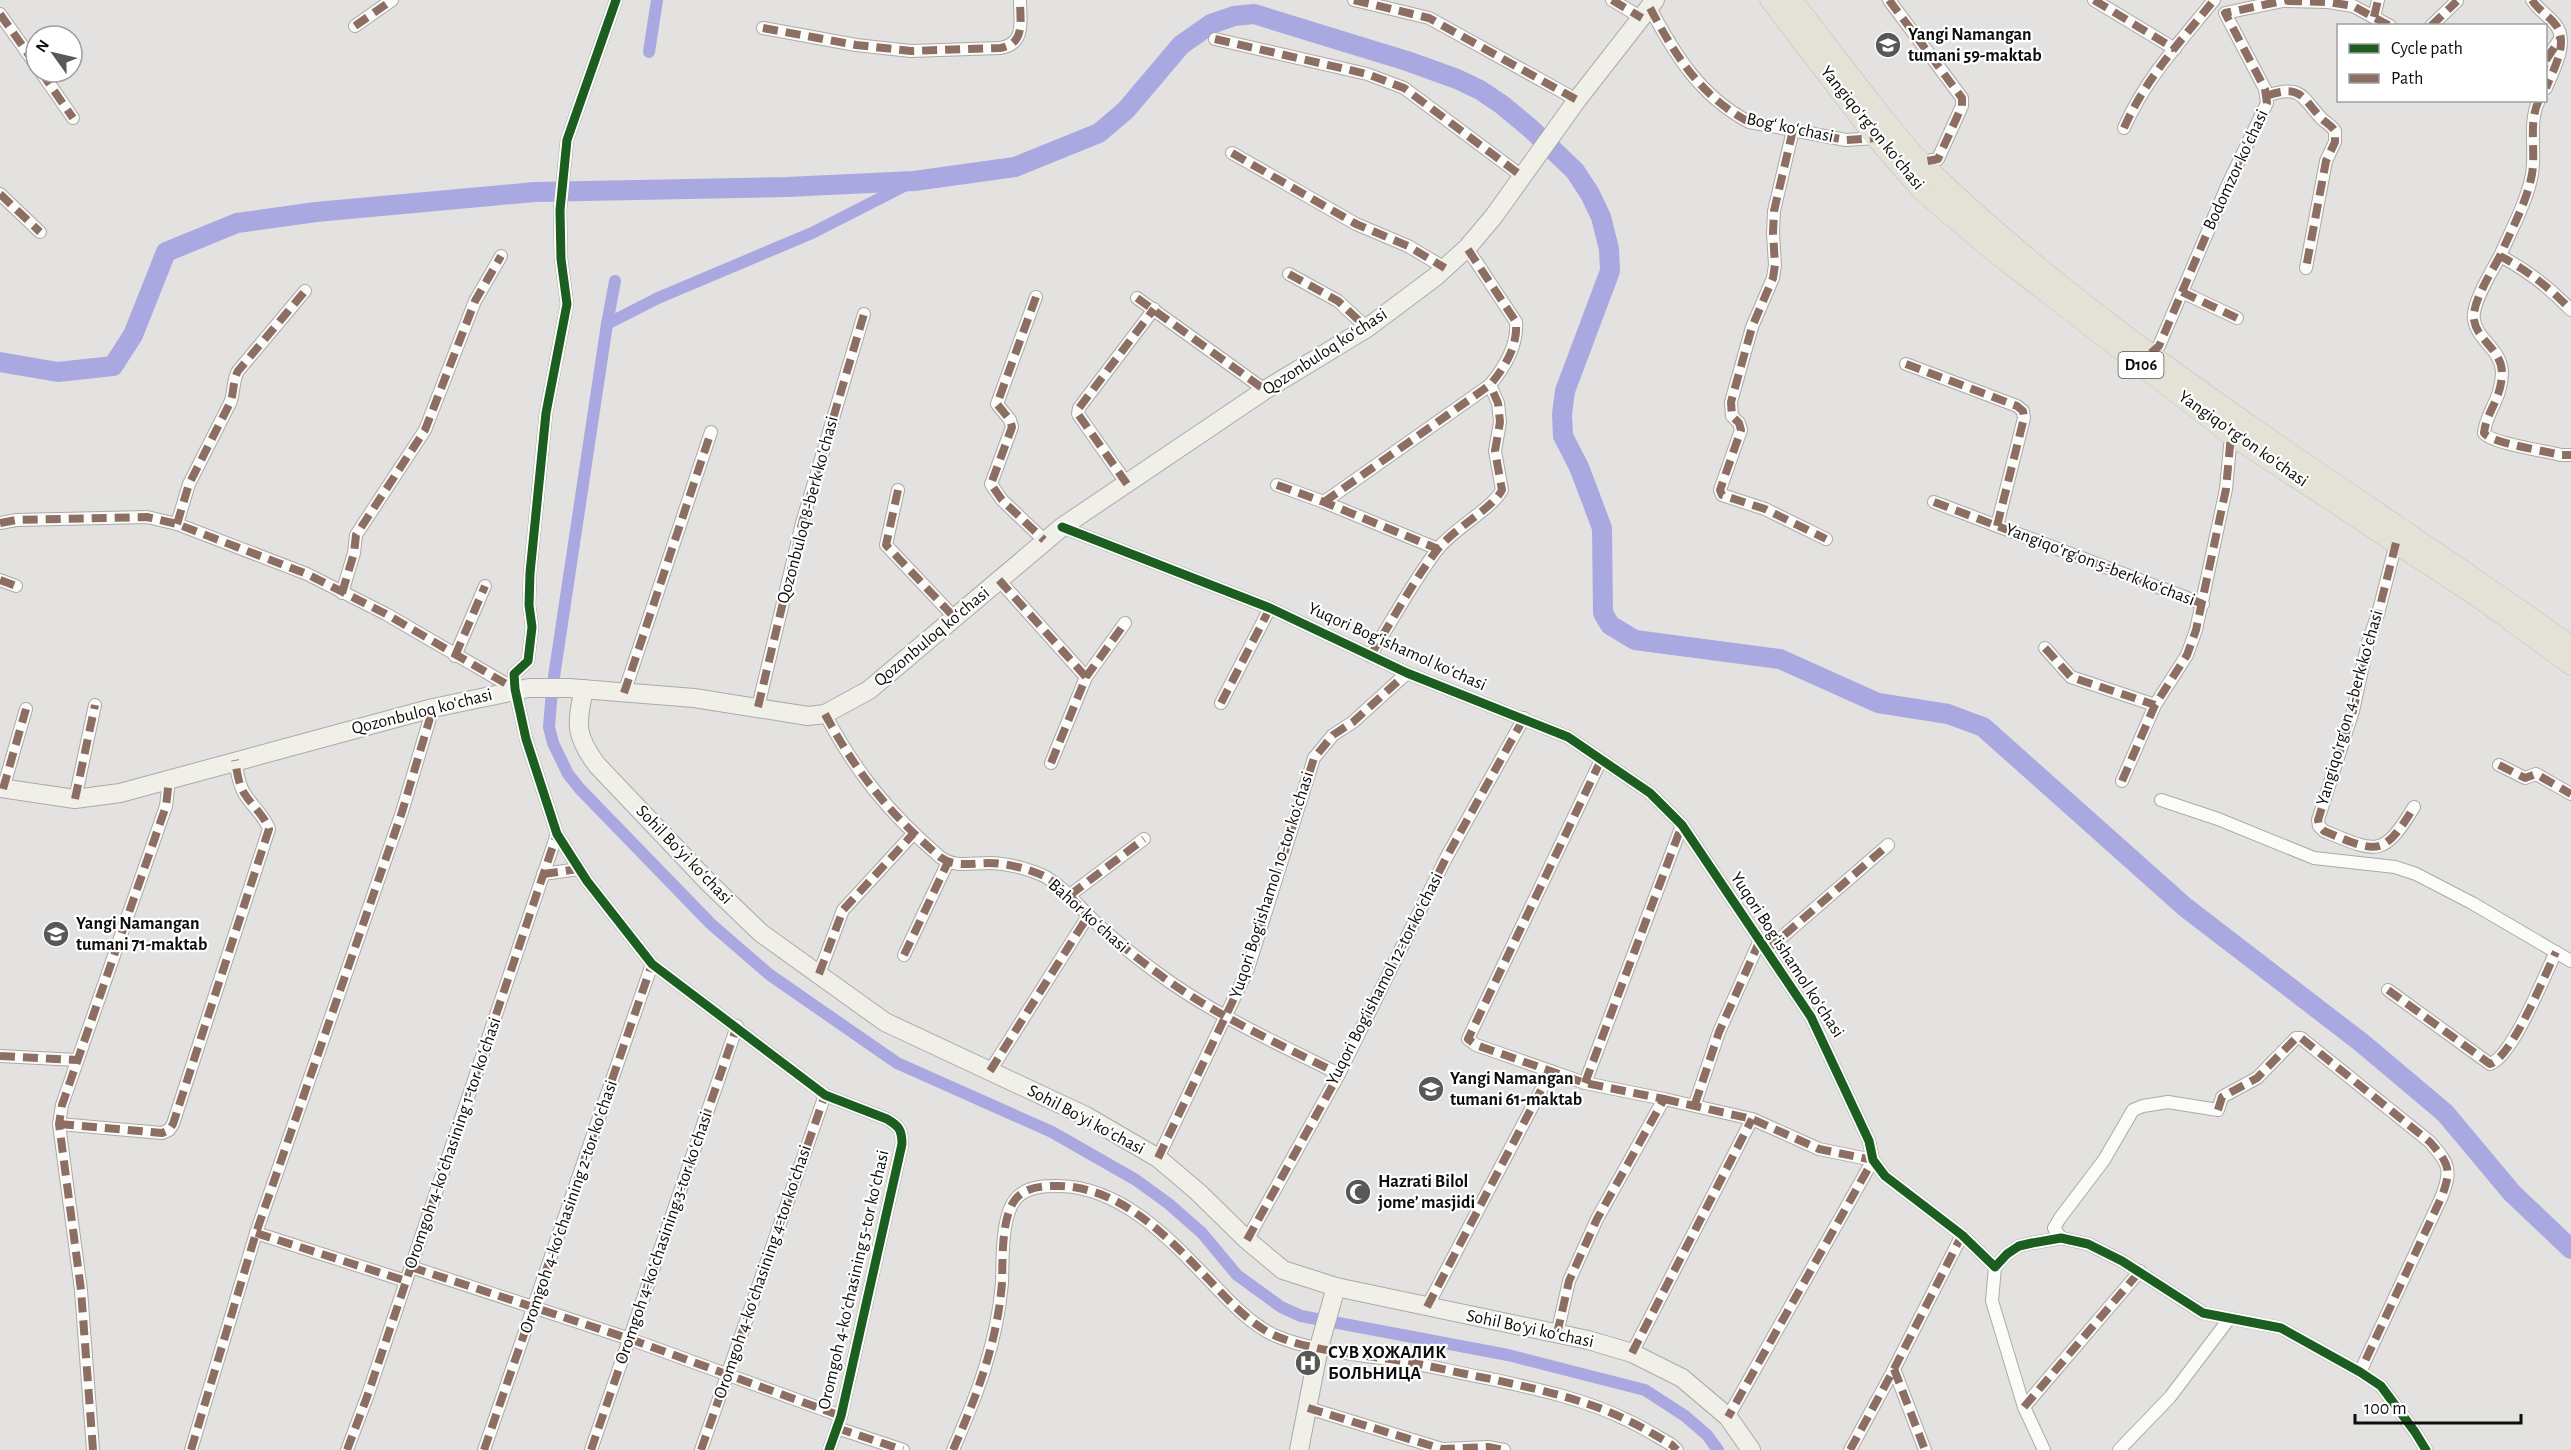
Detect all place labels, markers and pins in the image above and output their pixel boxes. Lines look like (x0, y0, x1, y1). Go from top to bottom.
place label: Yangi Namangan tumani 59-maktab (1908, 26, 2042, 65)
school or university icon: Yangi Namangan tumani 59-maktab (1873, 30, 1903, 60)
place label: Yangi Namangan tumani 71-maktab (76, 915, 207, 954)
school or university icon: Yangi Namangan tumani 71-maktab (41, 919, 71, 949)
place label: Yangi Namangan tumani 61-maktab (1450, 1070, 1582, 1109)
school or university icon: Yangi Namangan tumani 61-maktab (1416, 1074, 1446, 1104)
place label: Hazrati Bilol jome’ masjidi (1378, 1173, 1475, 1212)
mosque icon: Hazrati Bilol jome’ masjidi (1343, 1177, 1373, 1207)
place label: СУВ ХОЖАЛИК БОЛЬНИЦА (1328, 1344, 1446, 1383)
hospital icon: СУВ ХОЖАЛИК БОЛЬНИЦА (1293, 1348, 1323, 1378)

